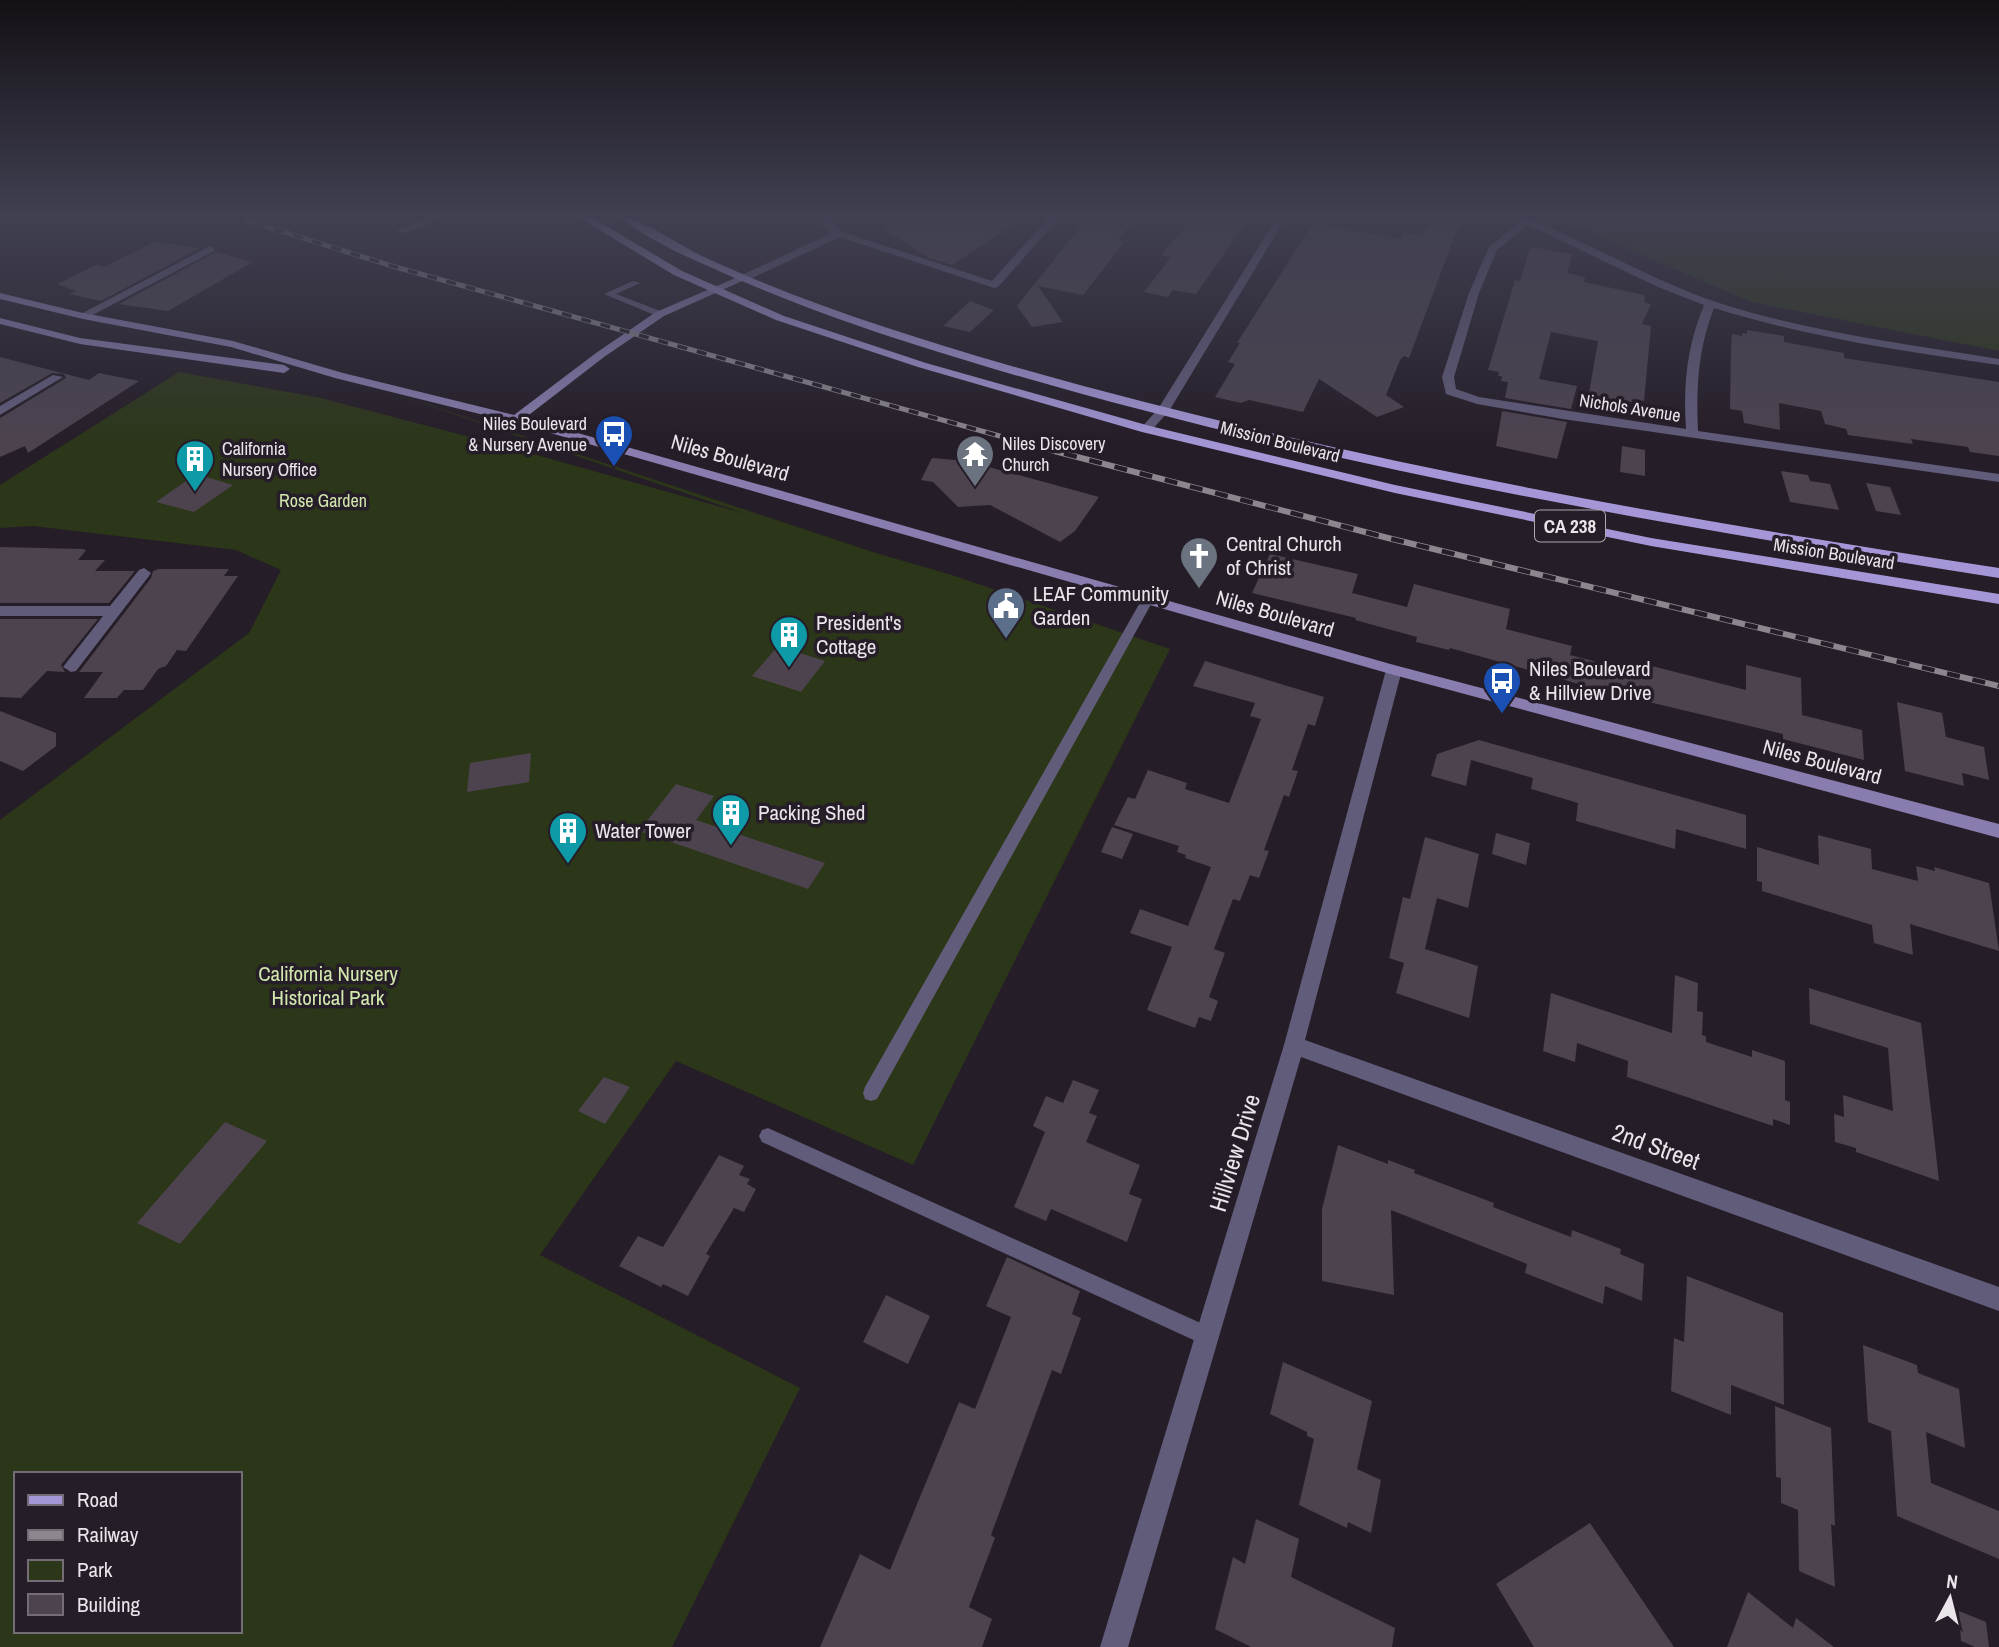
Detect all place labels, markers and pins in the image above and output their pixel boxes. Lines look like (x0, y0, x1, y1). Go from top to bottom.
place label: Niles Boulevard & Nursery Avenue (468, 411, 587, 457)
bus stop icon: Niles Boulevard & Nursery Avenue (593, 413, 635, 468)
place label: Niles Discovery Church (1002, 431, 1106, 477)
temple icon: Niles Discovery Church (954, 433, 996, 488)
place label: California Nursery Office (222, 436, 317, 482)
building icon: California Nursery Office (174, 438, 216, 493)
place label: Central Church of Christ (1226, 529, 1342, 582)
church icon: Central Church of Christ (1178, 535, 1220, 590)
place label: LEAF Community Garden (1033, 579, 1169, 632)
public building icon: LEAF Community Garden (985, 585, 1027, 640)
place label: President's Cottage (816, 608, 902, 661)
building icon: President's Cottage (768, 614, 810, 669)
place label: Niles Boulevard & Hillview Drive (1529, 654, 1651, 707)
bus stop icon: Niles Boulevard & Hillview Drive (1481, 660, 1523, 715)
building icon: Packing Shed (710, 792, 752, 847)
place label: Packing Shed (758, 798, 865, 827)
building icon: Water Tower (547, 810, 589, 865)
place label: Water Tower (595, 816, 691, 845)

